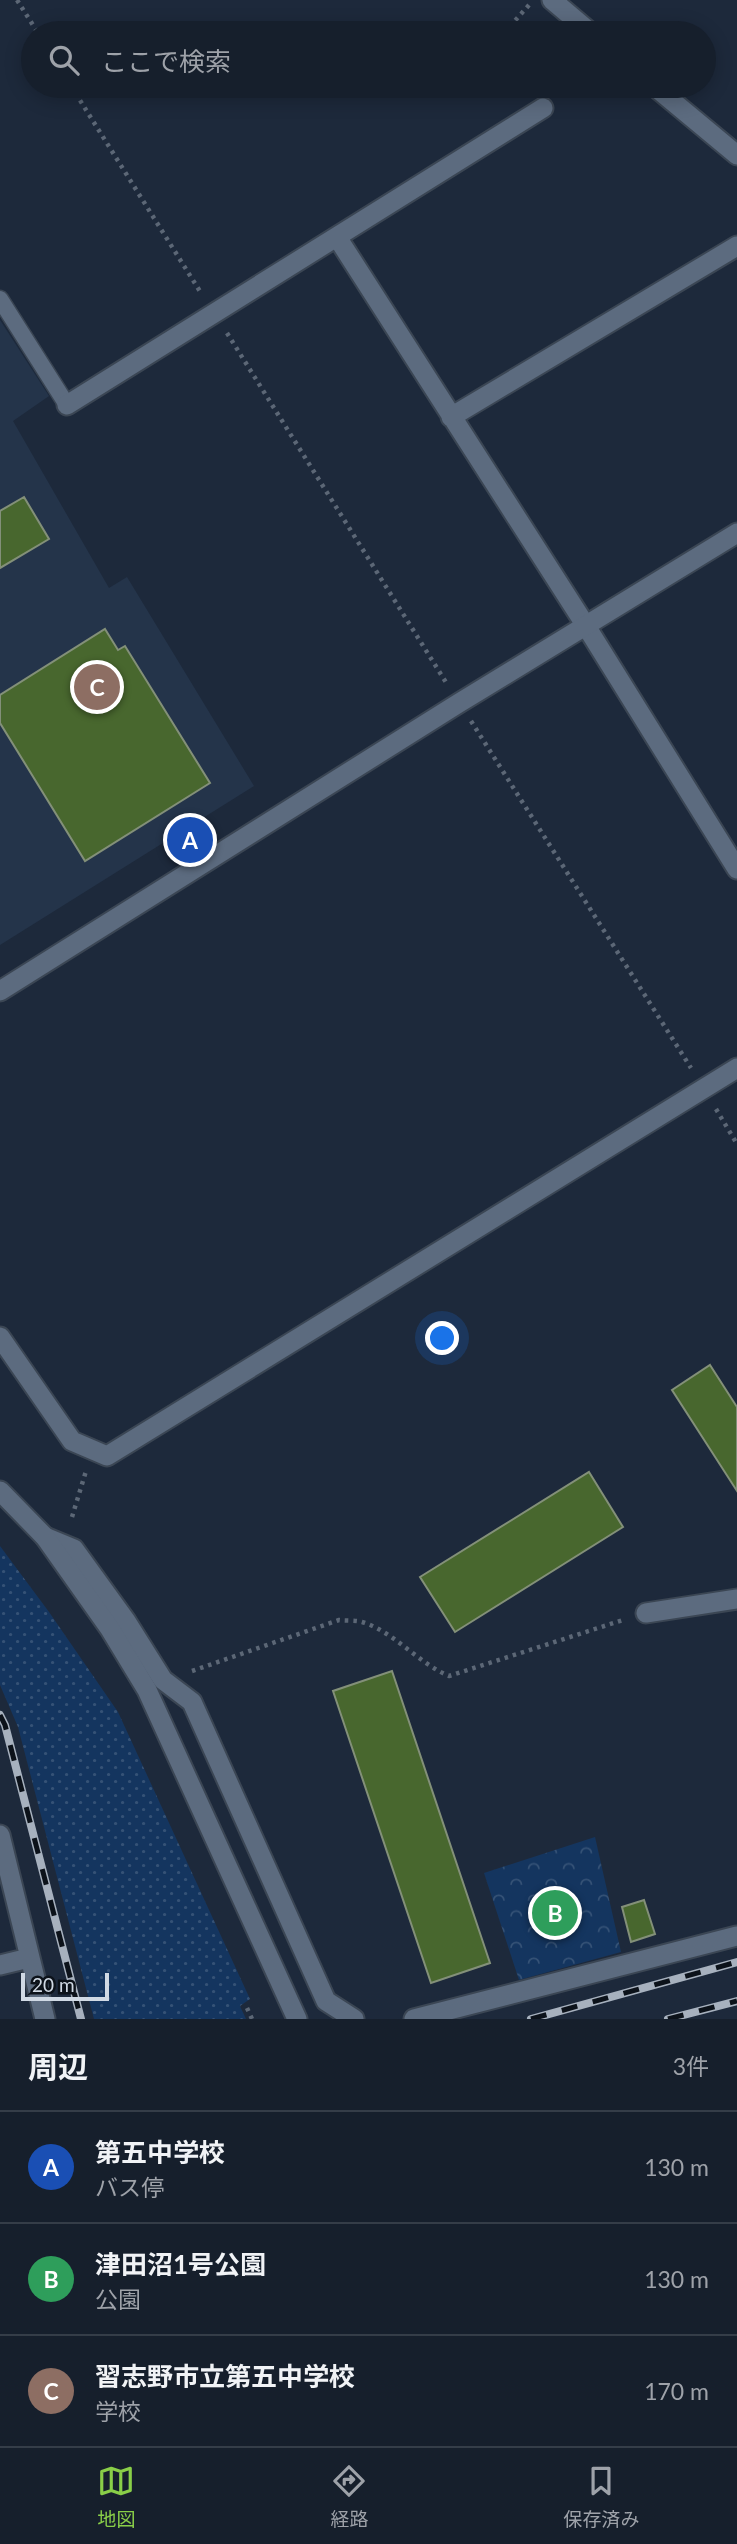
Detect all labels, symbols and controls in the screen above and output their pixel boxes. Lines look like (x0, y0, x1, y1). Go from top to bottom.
search box (21, 21, 716, 98)
icon: search (45, 41, 83, 79)
text: ここで検索 (101, 45, 231, 77)
pin: C (74, 661, 120, 713)
pin: A (167, 814, 213, 866)
your location (425, 1321, 459, 1355)
pin: B (532, 1887, 578, 1939)
scale bar (21, 1970, 108, 2002)
text: 20 m (32, 1973, 75, 1996)
text: 周辺 (28, 2048, 88, 2084)
text: 3件 (673, 2052, 709, 2080)
text: 第五中学校 (95, 2136, 225, 2168)
text: A (43, 2153, 59, 2181)
text: 130 m (644, 2153, 709, 2181)
text: バス停 (95, 2173, 164, 2201)
text: 津田沼1号公園 (95, 2248, 266, 2280)
text: B (43, 2265, 59, 2293)
text: 130 m (644, 2265, 709, 2293)
text: 公園 (95, 2285, 141, 2313)
text: 習志野市立第五中学校 (95, 2360, 355, 2392)
text: C (43, 2377, 59, 2405)
text: 170 m (644, 2377, 709, 2405)
text: 学校 (95, 2397, 141, 2425)
tab: 地図 (97, 2462, 136, 2531)
tab: 経路 (330, 2462, 369, 2531)
tab: 保存済み (563, 2462, 640, 2531)

